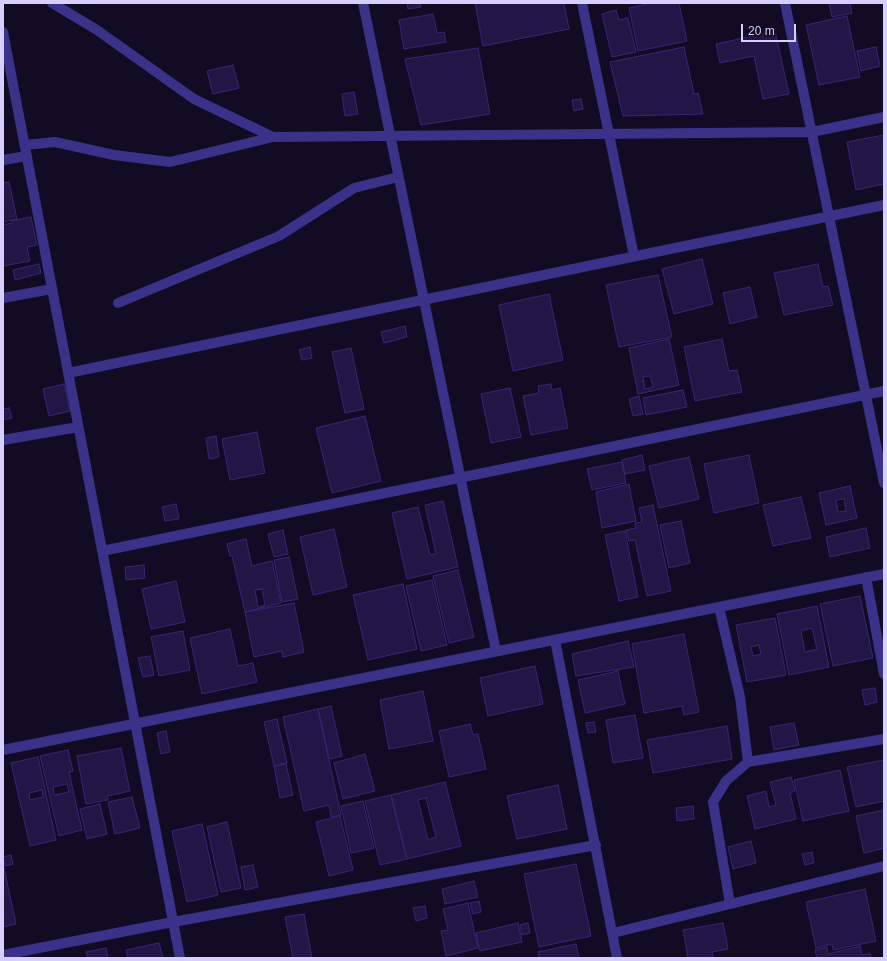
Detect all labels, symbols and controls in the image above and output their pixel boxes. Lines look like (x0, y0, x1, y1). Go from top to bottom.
scale bar (743, 16, 798, 42)
text: 20 m (748, 24, 775, 38)

